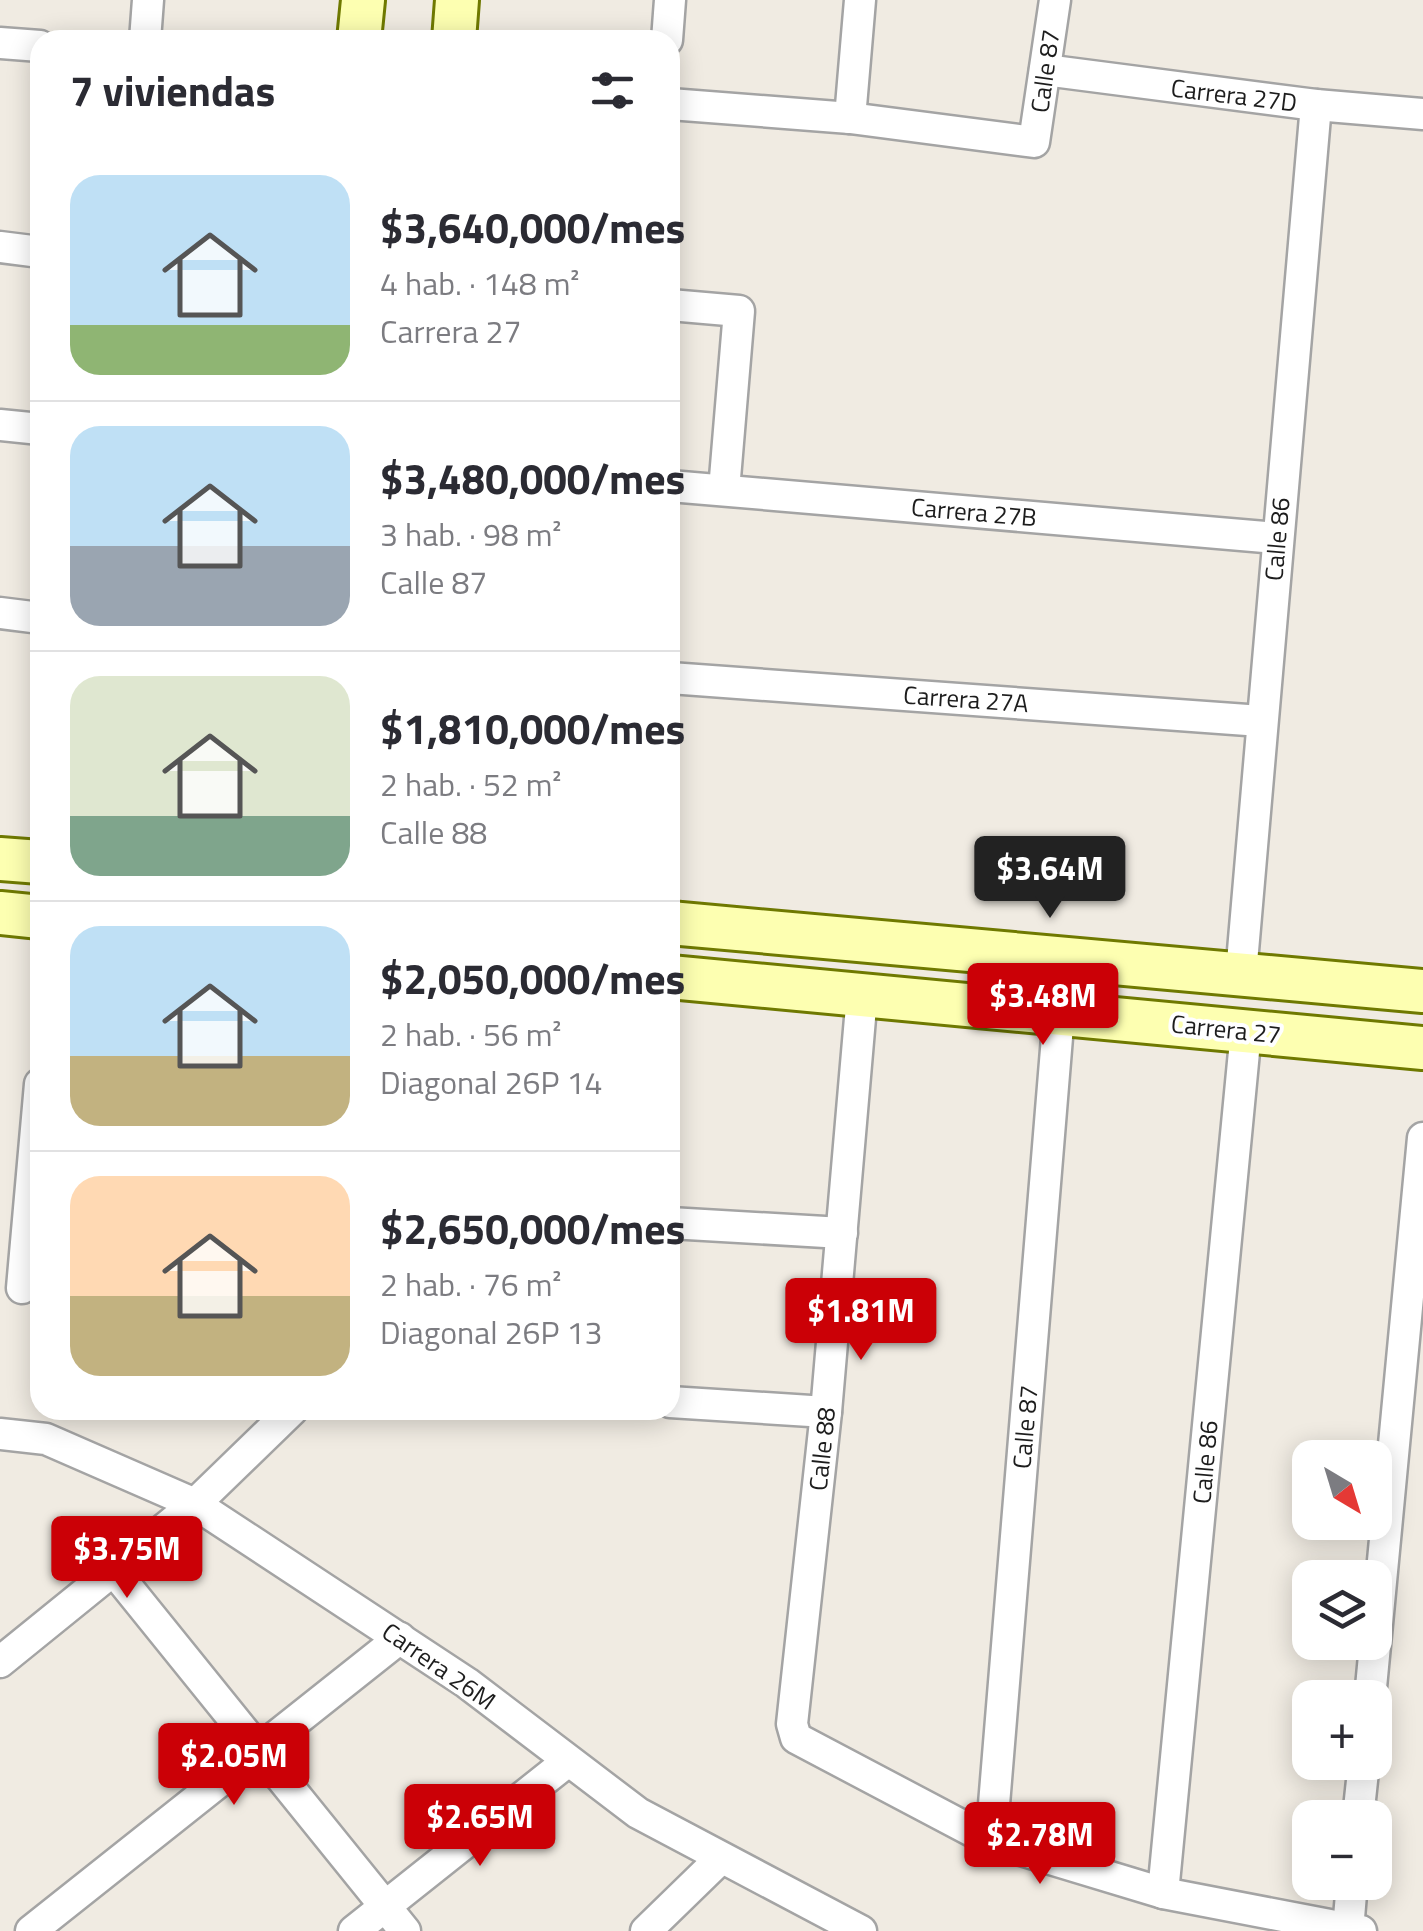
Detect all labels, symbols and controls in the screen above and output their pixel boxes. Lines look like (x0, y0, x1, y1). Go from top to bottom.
street label: Calle 87 (1020, 27, 1070, 115)
text: 7 viviendas (70, 58, 275, 122)
icon: filters (585, 63, 640, 118)
street label: Carrera 27D (1169, 68, 1299, 122)
text: $3,640,000/mes (380, 195, 685, 259)
icon: home (150, 215, 270, 335)
text: 4 hab. · 148 m² (380, 259, 579, 307)
text: Carrera 27 (380, 307, 521, 355)
text: $3,480,000/mes (380, 446, 685, 510)
icon: home (150, 466, 270, 586)
street label: Carrera 27B (910, 488, 1038, 536)
street label: Calle 86 (1254, 496, 1300, 582)
text: 3 hab. · 98 m² (380, 510, 562, 558)
text: Calle 87 (380, 558, 487, 606)
street label: Carrera 27A (902, 676, 1030, 722)
text: $1,810,000/mes (380, 696, 685, 760)
icon: home (150, 716, 270, 836)
text: 2 hab. · 52 m² (380, 760, 562, 808)
text: Calle 88 (380, 808, 487, 856)
pin: $3.64M (969, 836, 1131, 921)
text: $3.64M (996, 844, 1104, 892)
text: $2,050,000/mes (380, 946, 685, 1010)
pin: $3.48M (962, 963, 1124, 1048)
icon: home (150, 966, 270, 1086)
text: $3.48M (989, 971, 1097, 1019)
street label: Carrera 27 (1169, 1004, 1283, 1054)
text: 2 hab. · 56 m² (380, 1010, 562, 1058)
text: Diagonal 26P 14 (380, 1058, 602, 1106)
text: $2,650,000/mes (380, 1196, 685, 1260)
icon: home (150, 1216, 270, 1336)
text: 2 hab. · 76 m² (380, 1260, 562, 1308)
pin: $1.81M (780, 1278, 942, 1363)
text: $1.81M (807, 1286, 915, 1334)
text: Diagonal 26P 13 (380, 1308, 602, 1356)
street label: Calle 87 (1002, 1384, 1048, 1470)
street label: Calle 88 (799, 1405, 845, 1493)
street label: Calle 86 (1182, 1419, 1228, 1505)
north arrow (1292, 1440, 1392, 1540)
map controls (1292, 1440, 1392, 1900)
pin: $3.75M (46, 1516, 208, 1601)
text: $3.75M (73, 1524, 181, 1572)
button: layers (1292, 1560, 1392, 1660)
street label: Carrera 26M (374, 1613, 504, 1719)
button: + (1292, 1680, 1392, 1780)
pin: $2.05M (153, 1723, 315, 1808)
text: $2.05M (180, 1731, 288, 1779)
pin: $2.65M (399, 1784, 561, 1869)
text: $2.65M (426, 1792, 534, 1840)
button: − (1292, 1800, 1392, 1900)
pin: $2.78M (959, 1802, 1121, 1887)
text: $2.78M (986, 1810, 1094, 1858)

